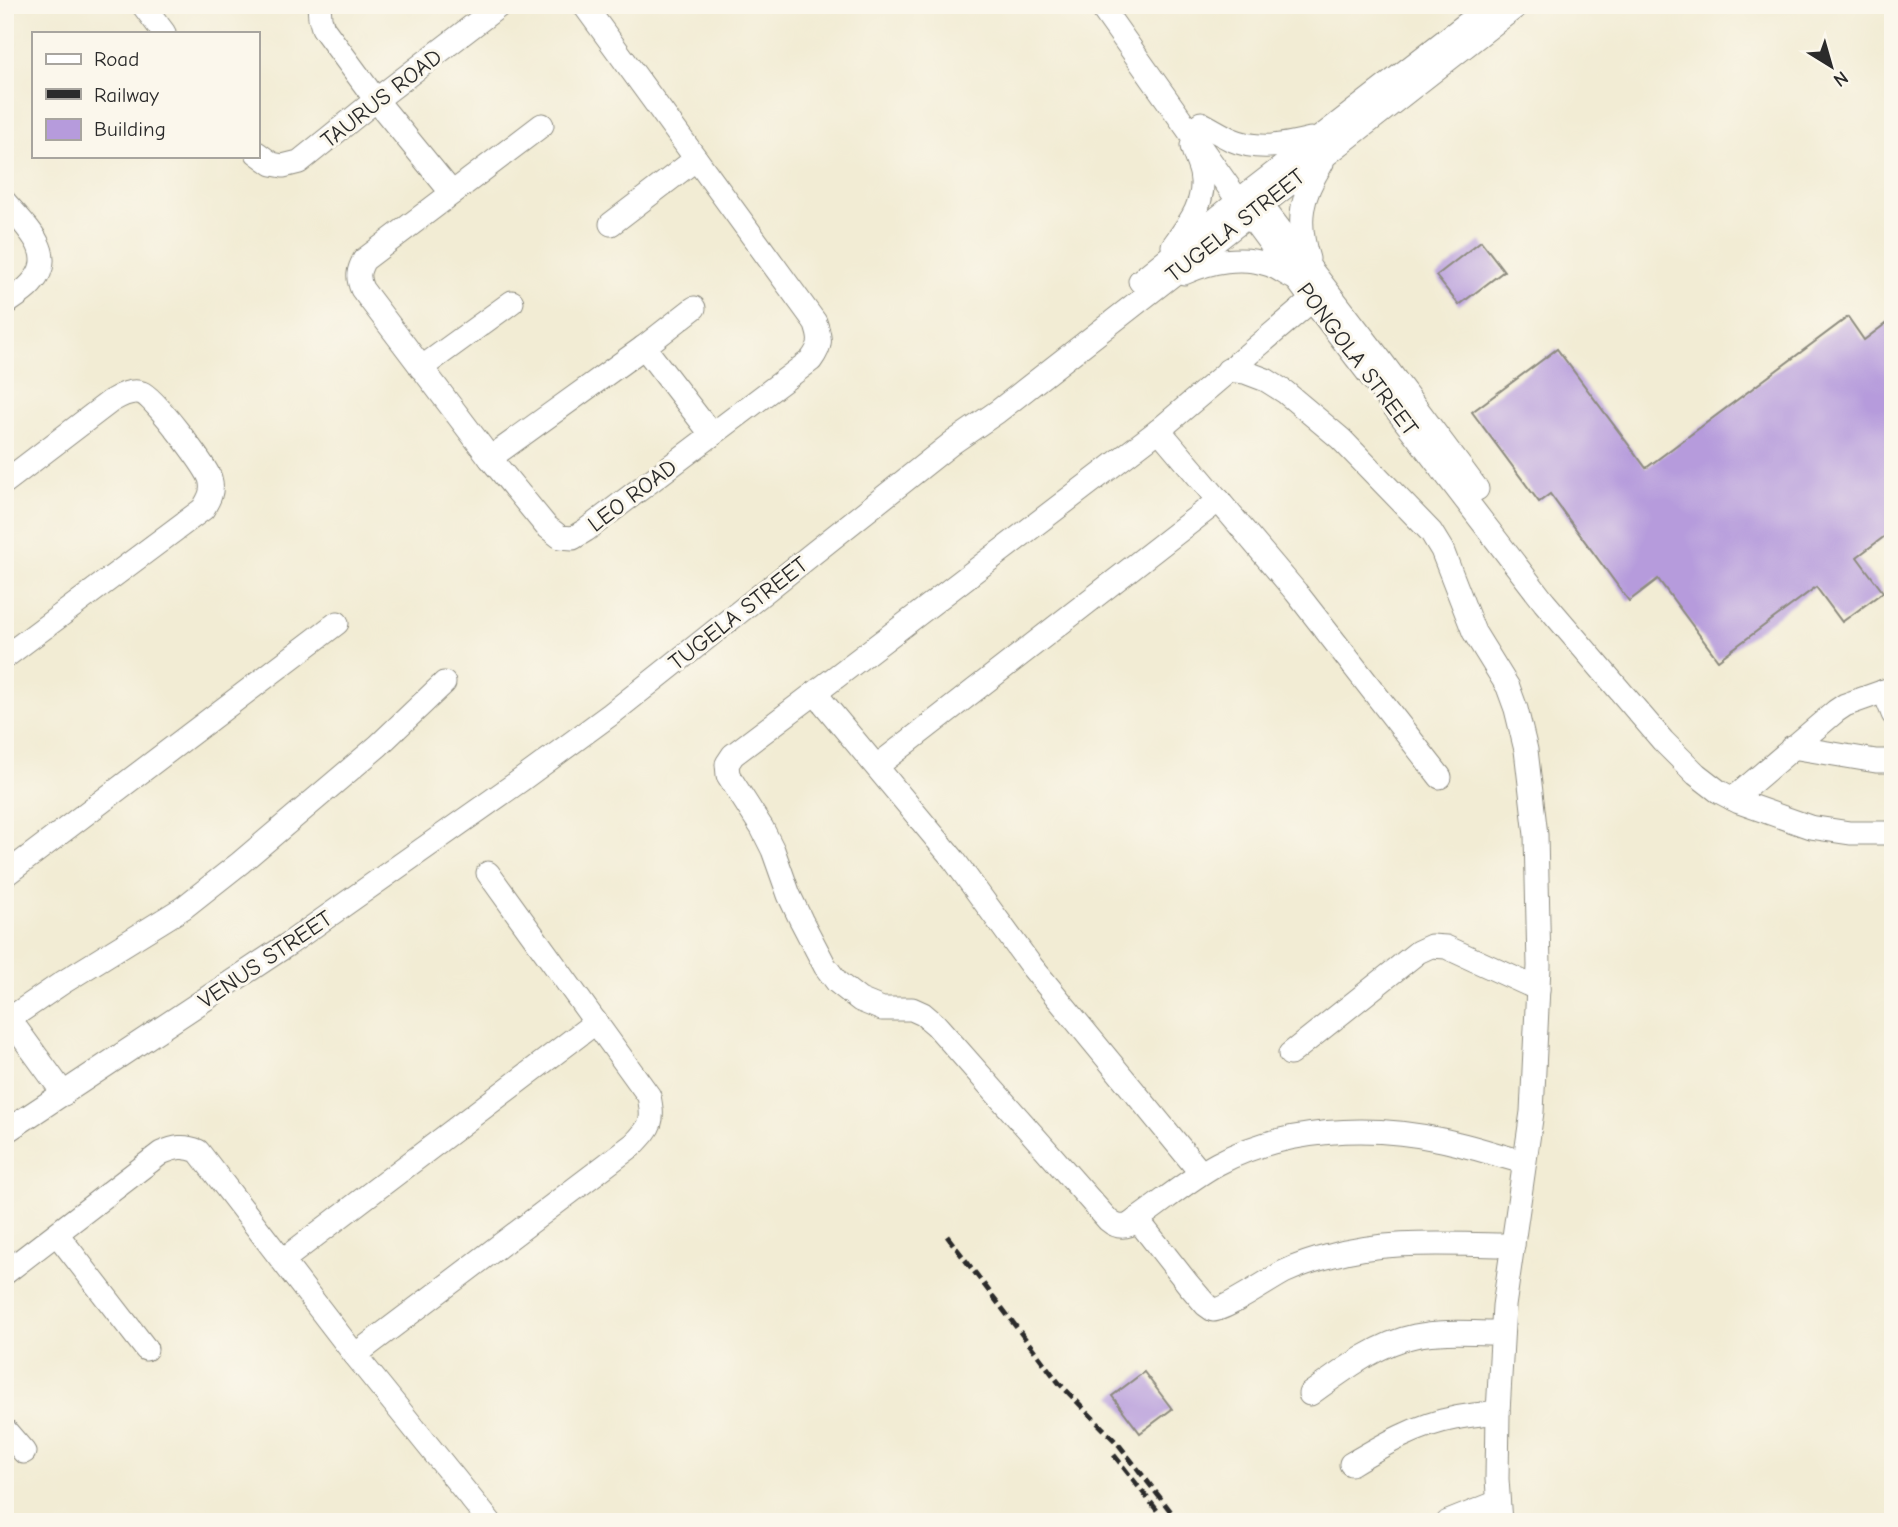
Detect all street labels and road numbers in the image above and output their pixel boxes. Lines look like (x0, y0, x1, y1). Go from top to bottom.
street label: TAURUS ROAD (316, 43, 447, 154)
street label: TUGELA STREET (1160, 163, 1310, 288)
street label: PONGOLA STREET (1291, 277, 1424, 441)
street label: LEO ROAD (583, 453, 682, 537)
street label: TUGELA STREET (663, 551, 813, 676)
street label: VENUS STREET (193, 905, 337, 1014)

